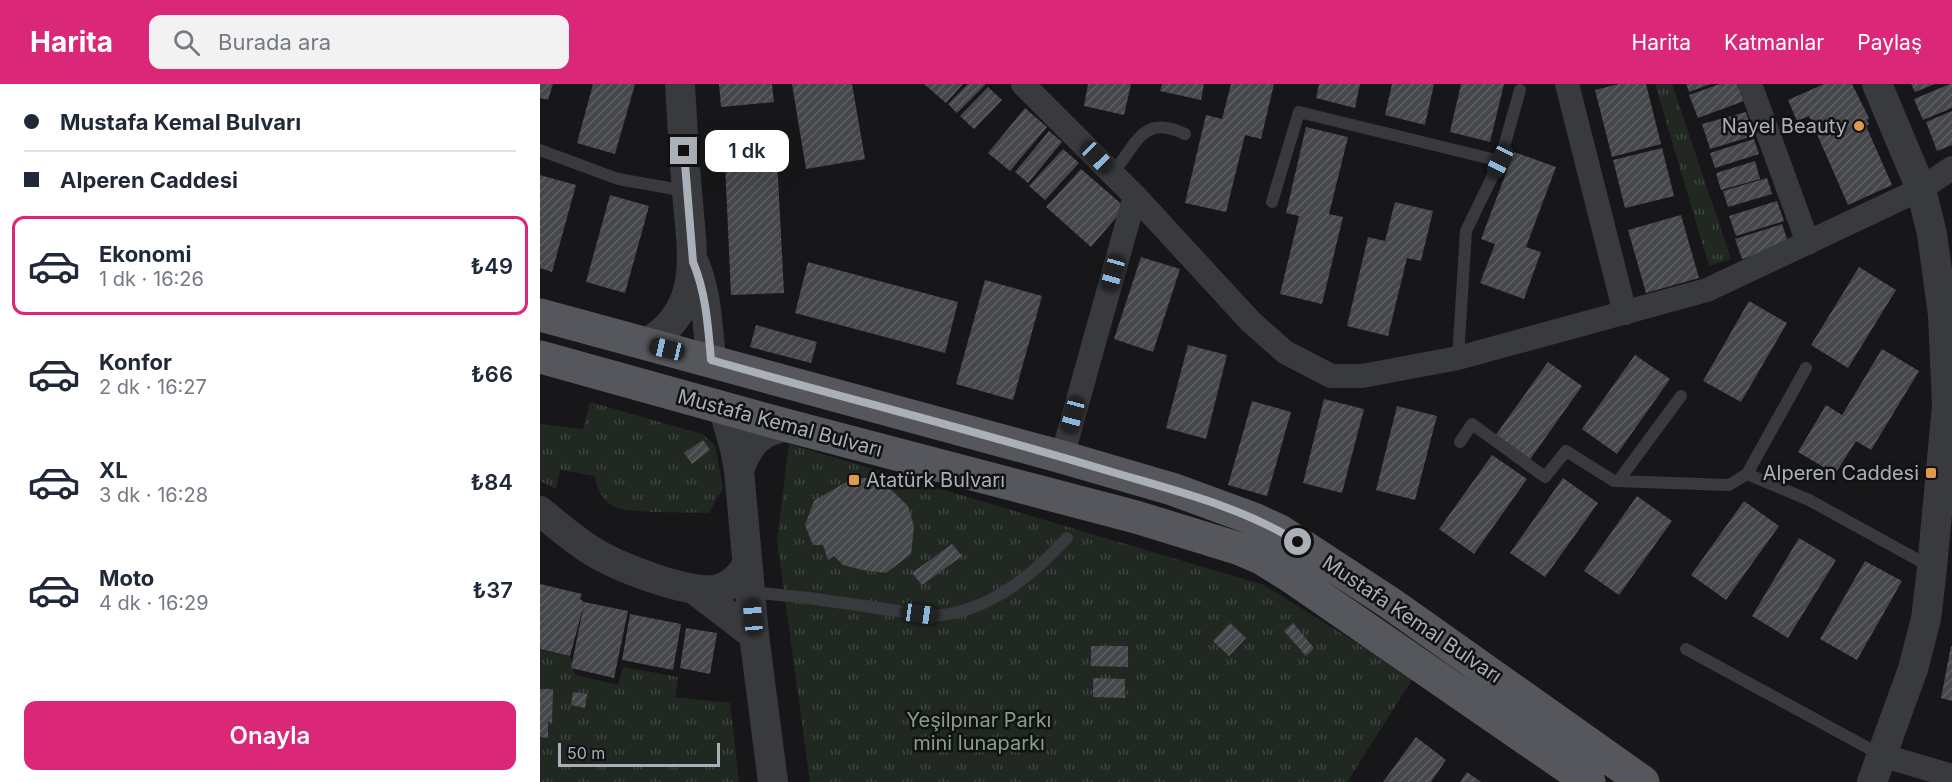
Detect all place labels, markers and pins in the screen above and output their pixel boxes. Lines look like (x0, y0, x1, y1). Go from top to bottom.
place label: Nayel Beauty (1722, 114, 1847, 138)
marker: Nayel Beauty (1852, 119, 1866, 133)
place label: Alperen Caddesi (1763, 461, 1919, 485)
marker: Alperen Caddesi (1924, 466, 1938, 480)
place label: Atatürk Bulvarı (866, 468, 1005, 492)
marker: Atatürk Bulvarı (847, 473, 861, 487)

